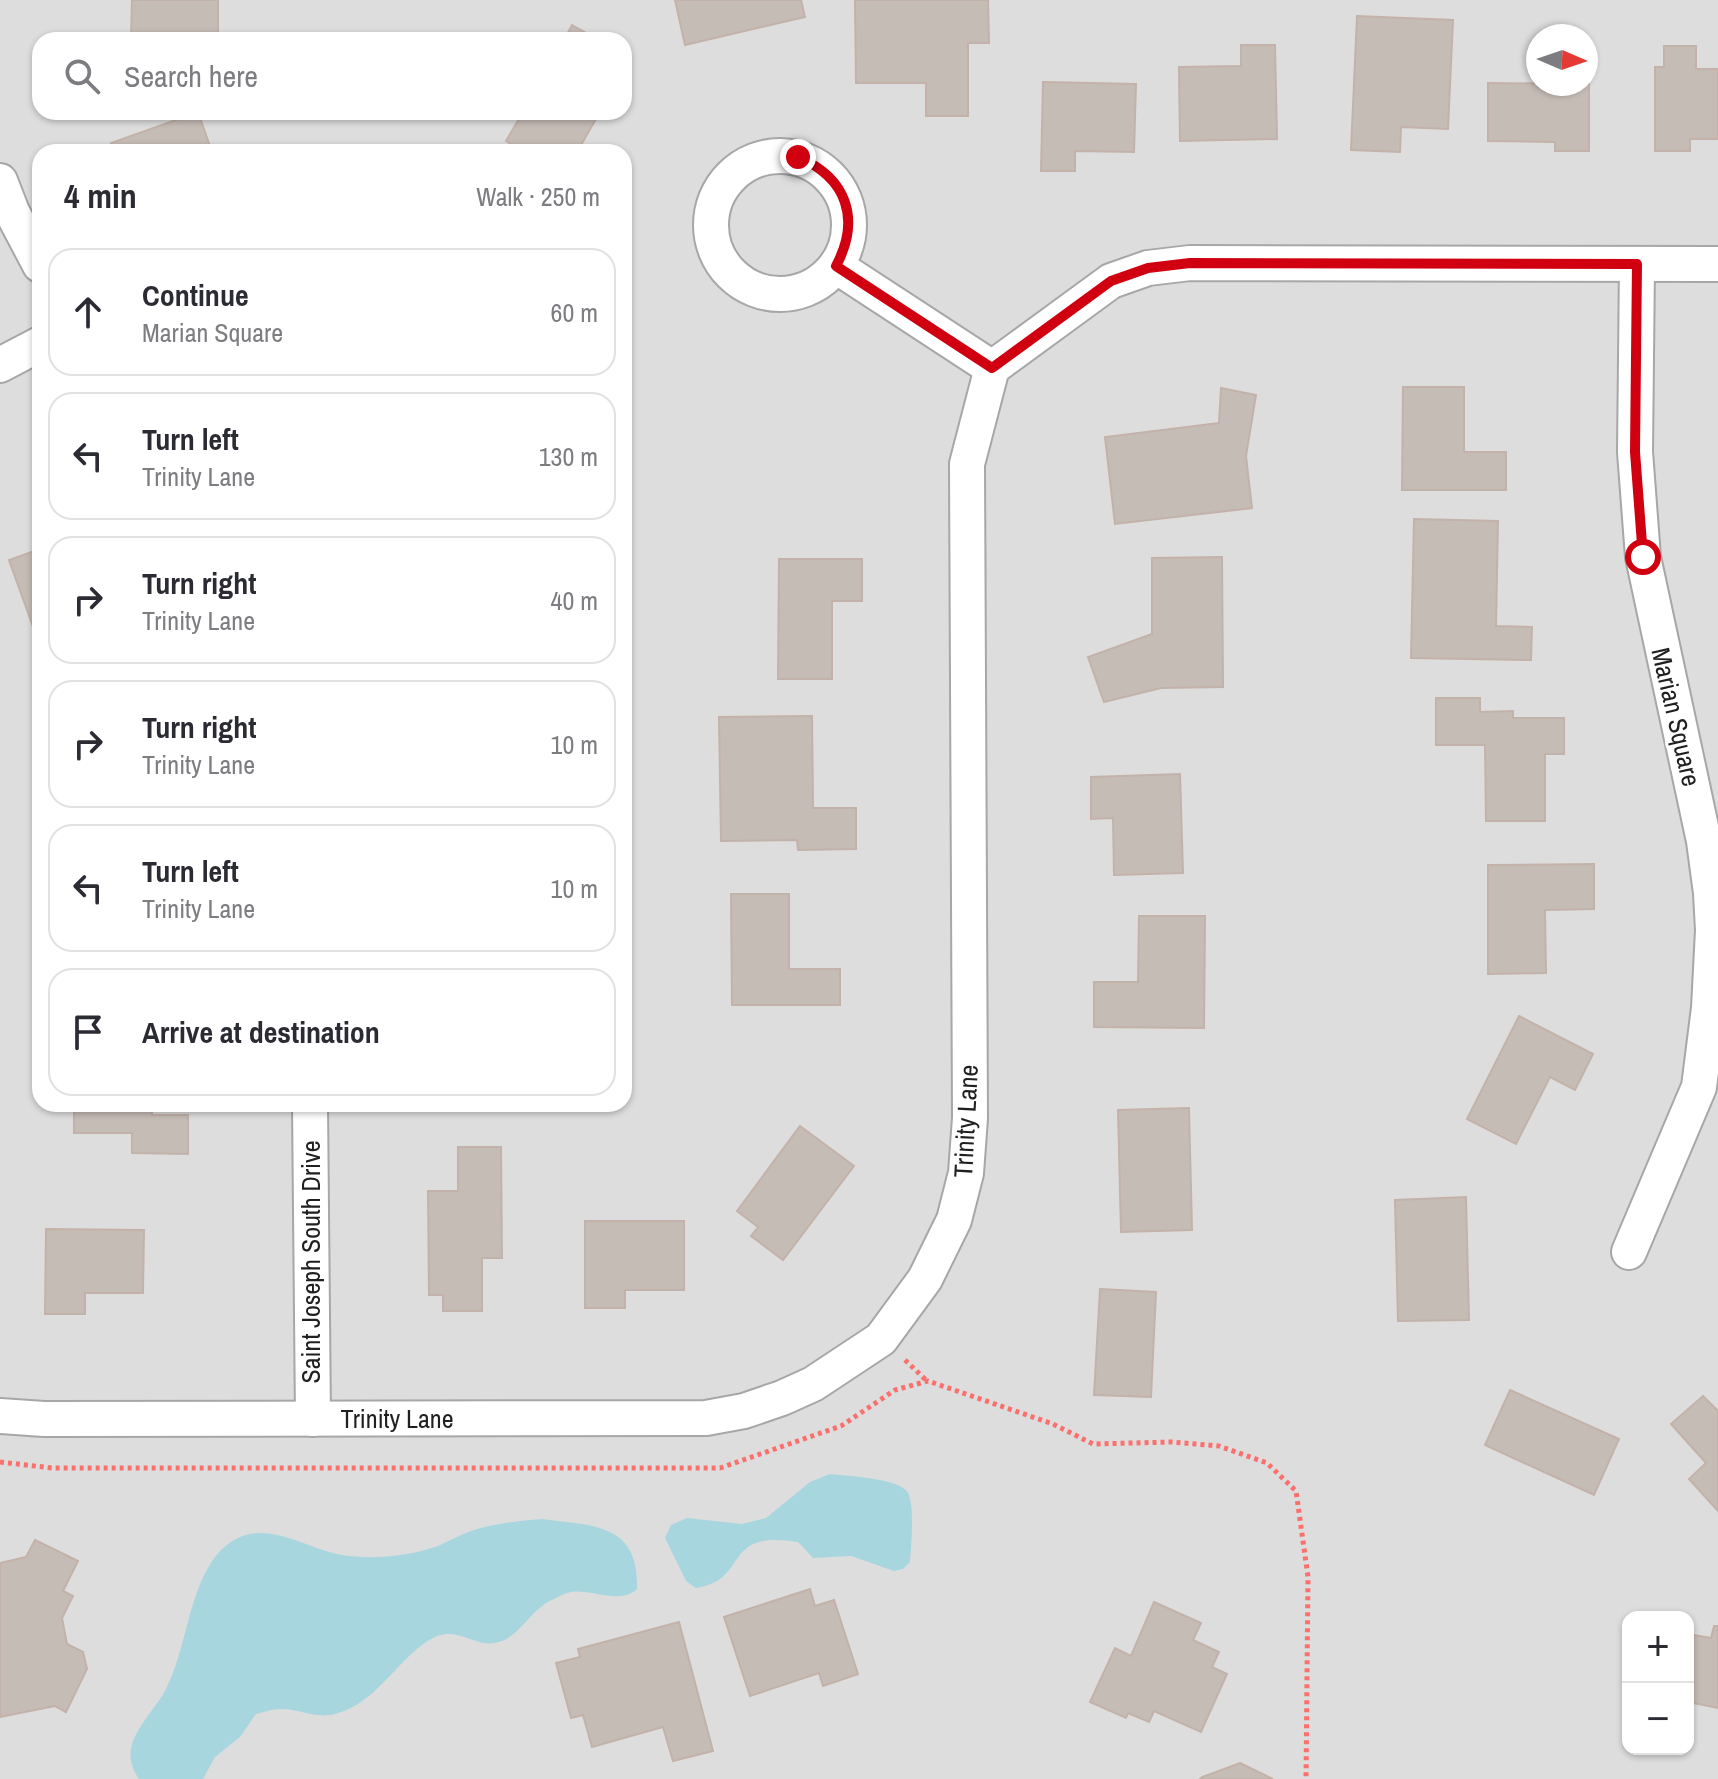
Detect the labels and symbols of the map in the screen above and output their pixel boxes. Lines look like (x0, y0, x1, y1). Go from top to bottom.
north arrow (1526, 24, 1598, 96)
route end (780, 139, 816, 175)
route start (1625, 539, 1661, 575)
street label: Marian Square (1644, 644, 1709, 790)
street label: Trinity Lane (945, 1064, 986, 1178)
street label: Saint Joseph South Drive (293, 1141, 328, 1383)
street label: Trinity Lane (341, 1401, 454, 1436)

